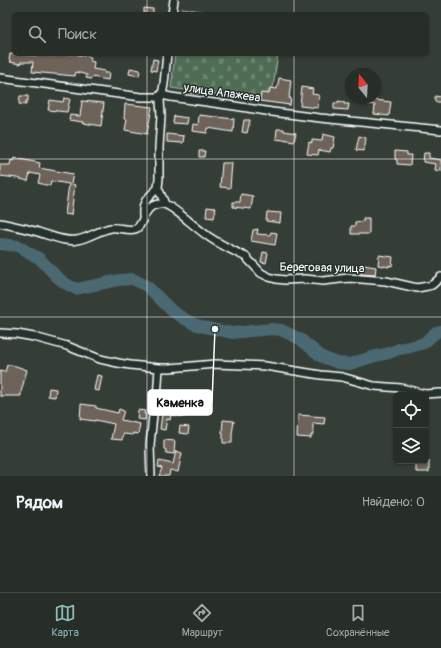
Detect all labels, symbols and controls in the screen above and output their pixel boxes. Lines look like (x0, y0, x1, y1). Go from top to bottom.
search box (12, 12, 429, 56)
icon: search (26, 23, 48, 45)
text: Поиск (58, 25, 97, 44)
north arrow (345, 68, 381, 104)
street label: улица Апажева (182, 80, 262, 106)
street label: Береговая улица (279, 260, 365, 276)
callout: Каменка (148, 390, 212, 415)
map controls (393, 392, 429, 464)
button: locate (393, 392, 429, 428)
text: Каменка (156, 395, 204, 411)
button: layers (393, 428, 429, 464)
text: Рядом (16, 492, 63, 513)
text: Найдено: 0 (362, 494, 425, 510)
tab: Карта (51, 602, 79, 639)
tab: Маршрут (182, 602, 223, 639)
tab: Сохранённые (326, 602, 390, 639)

